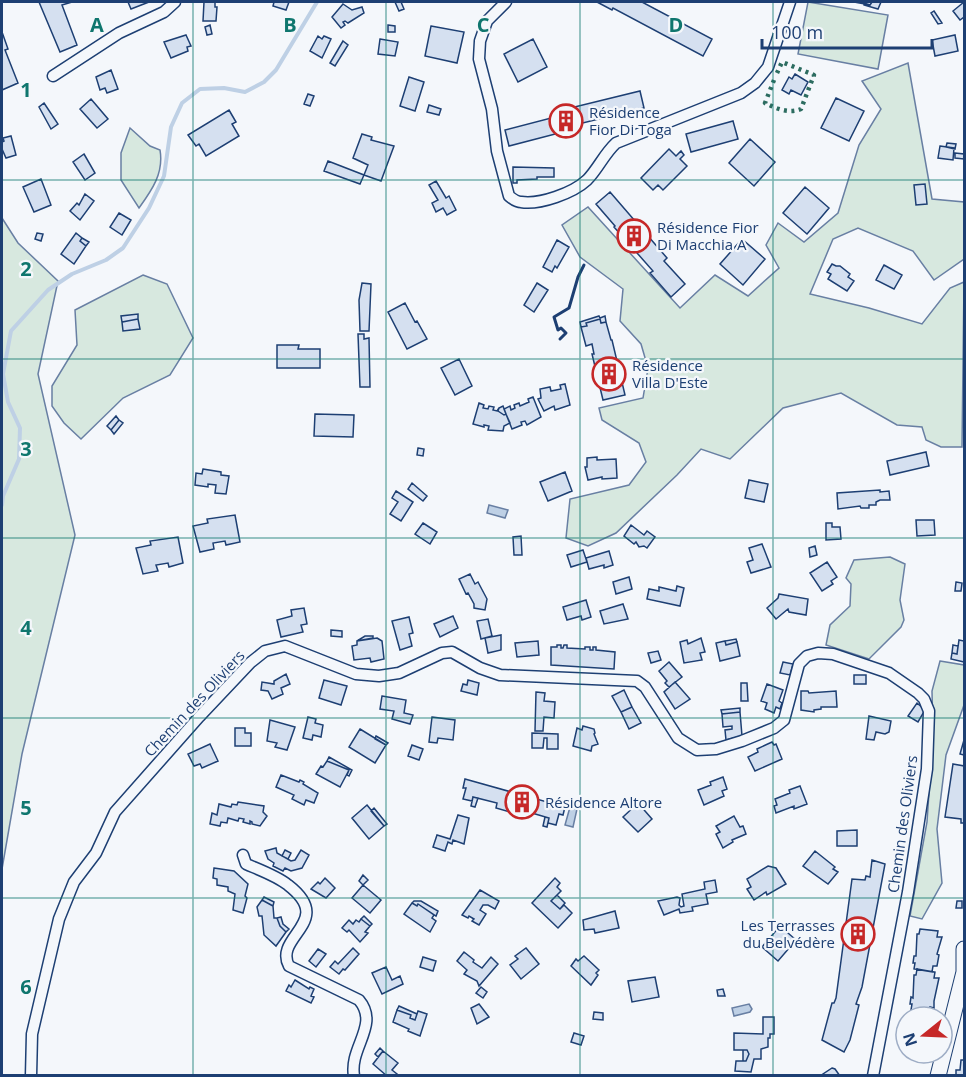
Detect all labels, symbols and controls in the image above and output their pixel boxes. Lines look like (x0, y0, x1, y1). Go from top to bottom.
text: A (90, 11, 104, 38)
text: B (283, 11, 297, 38)
text: C (477, 11, 490, 38)
text: D (669, 11, 683, 38)
scale bar (762, 12, 932, 50)
text: 100 m (771, 20, 823, 44)
text: 1 (20, 76, 32, 103)
place label: Résidence Fior Di Toga (589, 102, 672, 139)
building icon: Résidence Fior Di Toga (548, 103, 584, 139)
place label: Résidence Fior Di Macchia A (657, 217, 759, 254)
building icon: Résidence Fior Di Macchia A (616, 218, 652, 254)
text: 2 (20, 255, 32, 282)
place label: Résidence Villa D'Este (632, 355, 708, 392)
building icon: Résidence Villa D'Este (591, 356, 627, 392)
text: 3 (20, 435, 32, 462)
text: 4 (20, 614, 32, 641)
street label: Chemin des Oliviers (139, 645, 249, 761)
street label: Chemin des Oliviers (882, 754, 922, 894)
building icon: Résidence Altore (504, 784, 540, 820)
place label: Résidence Altore (545, 792, 662, 812)
text: 5 (20, 794, 32, 821)
place label: Les Terrasses du Belvédère (741, 915, 835, 952)
building icon: Les Terrasses du Belvédère (840, 916, 876, 952)
text: 6 (20, 973, 32, 1000)
north arrow (894, 1005, 954, 1065)
text: N (897, 1030, 922, 1049)

